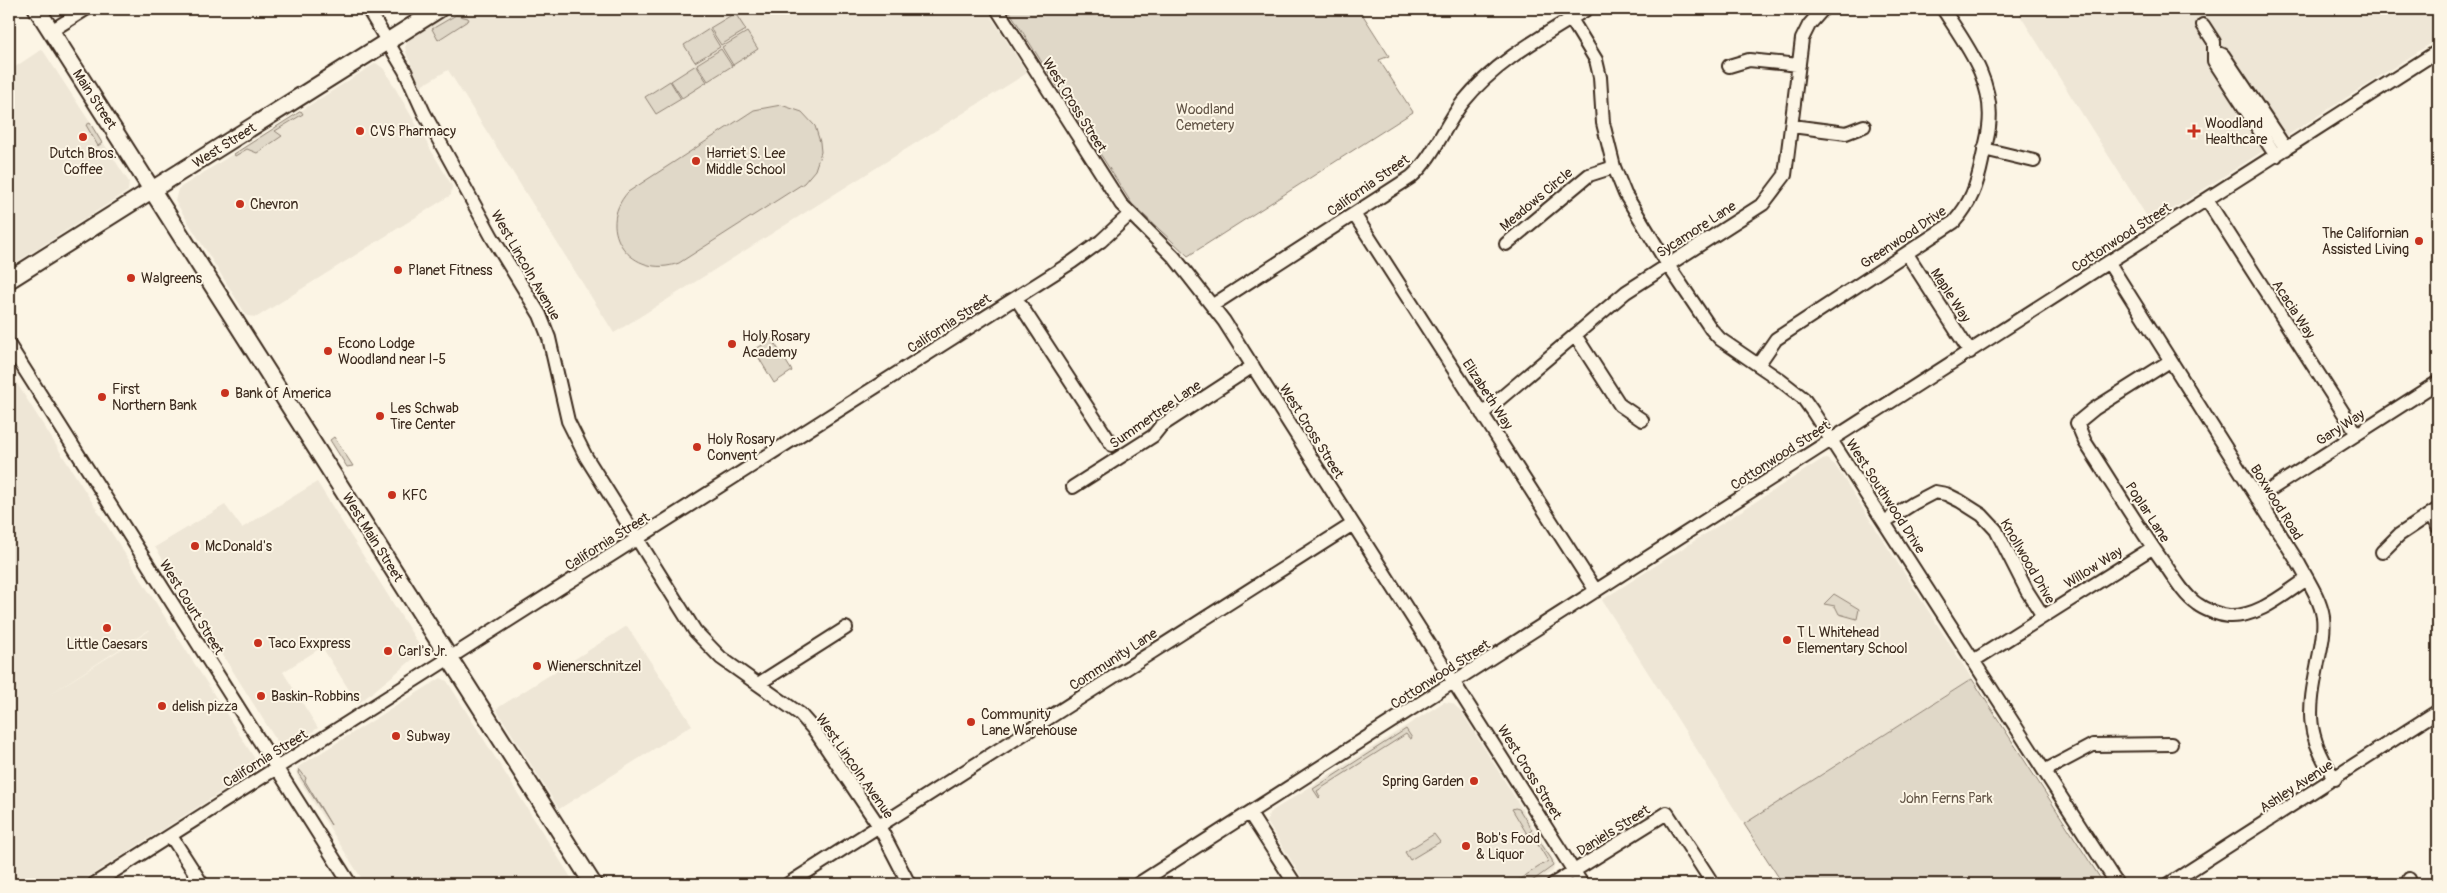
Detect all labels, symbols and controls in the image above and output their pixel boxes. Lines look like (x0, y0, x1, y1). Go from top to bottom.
street label: West Cross Street (1039, 55, 1111, 156)
street label: Main Street (69, 66, 120, 133)
park label: Woodland Cemetery (1176, 101, 1234, 134)
place label: Woodland Healthcare (2205, 115, 2268, 148)
street label: West Street (189, 119, 260, 172)
place label: CVS Pharmacy (370, 123, 456, 140)
marker: Woodland Healthcare (2187, 124, 2201, 138)
marker: CVS Pharmacy (354, 125, 366, 137)
marker: Dutch Bros. Coffee (77, 131, 89, 143)
place label: Dutch Bros. Coffee (49, 145, 117, 178)
place label: Harriet S. Lee Middle School (706, 145, 786, 178)
street label: California Street (1324, 151, 1413, 220)
marker: Harriet S. Lee Middle School (690, 155, 702, 167)
street label: Meadows Circle (1497, 164, 1576, 235)
place label: Chevron (250, 196, 299, 213)
street label: Sycamore Lane (1653, 197, 1739, 261)
marker: Chevron (234, 198, 246, 210)
street label: Cottonwood Street (2068, 199, 2174, 276)
street label: Greenwood Drive (1857, 202, 1949, 272)
street label: West Lincoln Avenue (487, 207, 564, 323)
place label: The Californian Assisted Living (2322, 225, 2409, 258)
marker: The Californian Assisted Living (2413, 235, 2425, 247)
place label: Planet Fitness (408, 262, 493, 279)
marker: Planet Fitness (392, 264, 404, 276)
street label: Maple Way (1927, 265, 1974, 325)
place label: Walgreens (141, 270, 203, 287)
marker: Walgreens (125, 272, 137, 284)
street label: Acacia Way (2268, 277, 2319, 342)
street label: California Street (904, 290, 995, 357)
place label: Holy Rosary Academy (742, 328, 810, 361)
place label: Econo Lodge Woodland near I-5 (338, 335, 446, 368)
marker: Holy Rosary Academy (726, 338, 738, 350)
marker: Econo Lodge Woodland near I-5 (322, 345, 334, 357)
street label: Elizabeth Way (1459, 356, 1517, 433)
street label: Summertree Lane (1106, 377, 1204, 452)
place label: First Northern Bank (112, 381, 197, 414)
street label: West Cross Street (1276, 381, 1348, 482)
place label: Bank of America (235, 385, 331, 402)
marker: Bank of America (219, 387, 231, 399)
marker: First Northern Bank (96, 391, 108, 403)
place label: Les Schwab Tire Center (390, 400, 459, 433)
street label: Gary Way (2313, 406, 2368, 449)
marker: Les Schwab Tire Center (374, 410, 386, 422)
street label: Cottonwood Street (1727, 417, 1833, 494)
place label: Holy Rosary Convent (707, 431, 775, 464)
street label: West Southwood Drive (1842, 436, 1929, 557)
marker: Holy Rosary Convent (691, 441, 703, 453)
street label: Boxwood Road (2247, 461, 2307, 543)
street label: Poplar Lane (2122, 479, 2173, 546)
place label: KFC (402, 487, 428, 504)
marker: KFC (386, 489, 398, 501)
street label: West Main Street (338, 490, 407, 585)
street label: California Street (562, 509, 653, 574)
street label: Knollwood Drive (1996, 516, 2059, 607)
place label: McDonald's (205, 538, 273, 555)
marker: McDonald's (189, 540, 201, 552)
street label: Willow Way (2061, 543, 2126, 592)
street label: West Court Street (156, 557, 228, 658)
marker: Little Caesars (101, 622, 113, 634)
place label: T L Whitehead Elementary School (1797, 624, 1908, 657)
street label: Community Lane (1066, 625, 1161, 694)
marker: T L Whitehead Elementary School (1781, 634, 1793, 646)
place label: Taco Exxpress (268, 635, 351, 652)
place label: Little Caesars (66, 636, 148, 653)
street label: Cottonwood Street (1387, 636, 1493, 713)
marker: Taco Exxpress (252, 637, 264, 649)
place label: Carl's Jr. (398, 643, 447, 660)
marker: Carl's Jr. (382, 645, 394, 657)
place label: Wienerschnitzel (547, 658, 641, 675)
marker: Wienerschnitzel (531, 660, 543, 672)
place label: Baskin-Robbins (271, 688, 360, 705)
marker: Baskin-Robbins (255, 690, 267, 702)
place label: delish pizza (172, 698, 238, 715)
marker: delish pizza (156, 700, 168, 712)
place label: Community Lane Warehouse (981, 706, 1077, 739)
street label: West Lincoln Avenue (812, 711, 897, 822)
marker: Community Lane Warehouse (965, 716, 977, 728)
street label: West Cross Street (1494, 722, 1566, 823)
street label: California Street (220, 726, 311, 791)
place label: Subway (406, 728, 450, 745)
marker: Subway (390, 730, 402, 742)
street label: Ashley Avenue (2256, 756, 2336, 816)
place label: Spring Garden (1382, 773, 1464, 790)
marker: Spring Garden (1468, 775, 1480, 787)
park label: John Ferns Park (1899, 790, 1993, 807)
street label: Daniels Street (1574, 801, 1653, 860)
place label: Bob's Food & Liquor (1476, 830, 1540, 863)
marker: Bob's Food & Liquor (1460, 840, 1472, 852)

